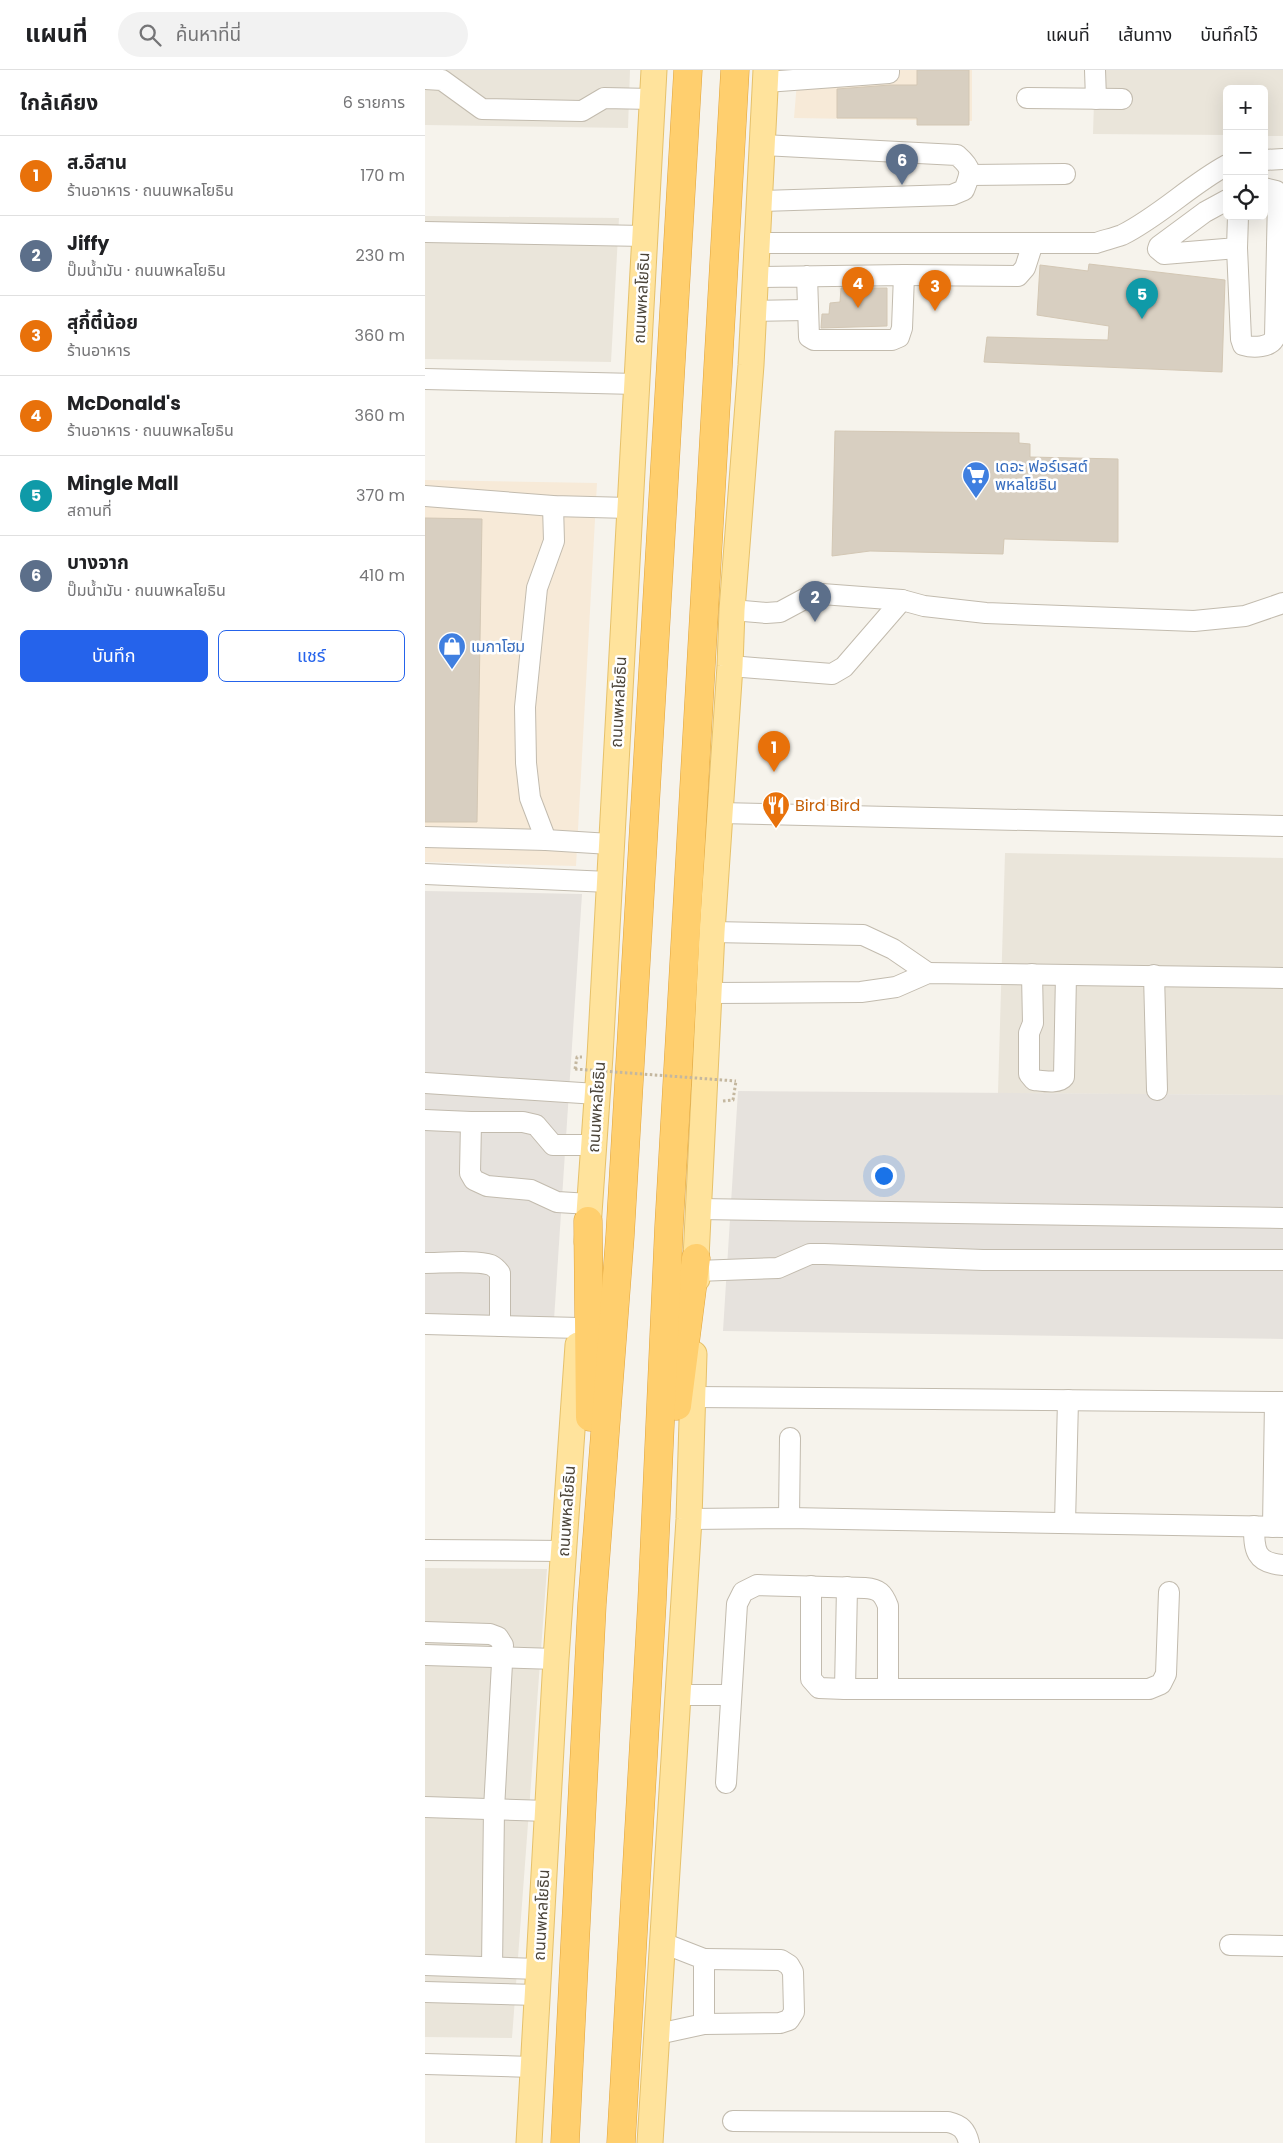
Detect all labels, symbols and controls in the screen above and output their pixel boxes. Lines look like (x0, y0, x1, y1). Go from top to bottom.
search box (118, 12, 468, 57)
text: แผนที่ (25, 17, 88, 50)
icon: search (136, 21, 164, 49)
text: ค้นหาที่นี่ (176, 21, 241, 48)
text: แผนที่ (1046, 22, 1090, 47)
text: เส้นทาง (1118, 22, 1172, 47)
text: บันทึกไว้ (1200, 22, 1258, 47)
map controls (1223, 85, 1268, 220)
button: + (1223, 85, 1268, 130)
text: ใกล้เคียง (20, 88, 98, 117)
text: 6 รายการ (343, 91, 405, 114)
button: − (1223, 130, 1268, 175)
pin: 6 (886, 144, 918, 185)
text: ส.อีสาน (67, 149, 127, 176)
text: 1 (33, 164, 39, 187)
text: 170 m (360, 164, 405, 187)
button: locate (1223, 175, 1268, 220)
text: ร้านอาหาร · ถนนพหลโยธิน (67, 179, 234, 202)
text: Jiffy (67, 230, 109, 257)
text: 2 (31, 244, 41, 267)
text: 230 m (356, 244, 405, 267)
street label: ถนนพหลโยธิน (628, 252, 655, 344)
text: ปั๊มน้ำมัน · ถนนพหลโยธิน (67, 259, 226, 282)
pin: 4 (842, 267, 874, 308)
pin: 3 (919, 270, 951, 311)
pin: 5 (1126, 278, 1158, 319)
text: สุกี้ตี๋น้อย (67, 309, 138, 336)
text: 3 (31, 324, 41, 347)
text: 360 m (355, 324, 405, 347)
text: ร้านอาหาร (67, 339, 131, 362)
text: McDonald's (67, 390, 181, 417)
text: 4 (31, 404, 41, 427)
text: 360 m (355, 404, 405, 427)
text: ร้านอาหาร · ถนนพหลโยธิน (67, 419, 234, 442)
place label: เดอะ ฟอร์เรสต์ พหลโยธิน (995, 455, 1088, 496)
supermarket icon: เดอะ ฟอร์เรสต์ พหลโยธิน (961, 460, 991, 499)
text: Mingle Mall (67, 470, 179, 497)
text: 5 (31, 484, 41, 507)
text: 370 m (356, 484, 405, 507)
text: สถานที่ (67, 499, 112, 522)
text: บางจาก (67, 549, 129, 576)
text: 6 (31, 564, 41, 587)
text: 410 m (359, 564, 405, 587)
text: ปั๊มน้ำมัน · ถนนพหลโยธิน (67, 579, 226, 602)
pin: 2 (799, 581, 831, 622)
button: บันทึก (20, 630, 208, 682)
button: แชร์ (218, 630, 405, 682)
shop icon: เมกาโฮม (437, 631, 467, 670)
place label: เมกาโฮม (471, 635, 525, 658)
street label: ถนนพหลโยธิน (605, 656, 632, 748)
pin: 1 (758, 731, 790, 772)
restaurant icon: Bird Bird (761, 790, 791, 829)
place label: Bird Bird (795, 794, 860, 817)
street label: ถนนพหลโยธิน (582, 1061, 611, 1153)
your location (871, 1163, 897, 1189)
street label: ถนนพหลโยธิน (552, 1465, 581, 1557)
street label: ถนนพหลโยธิน (528, 1869, 555, 1961)

